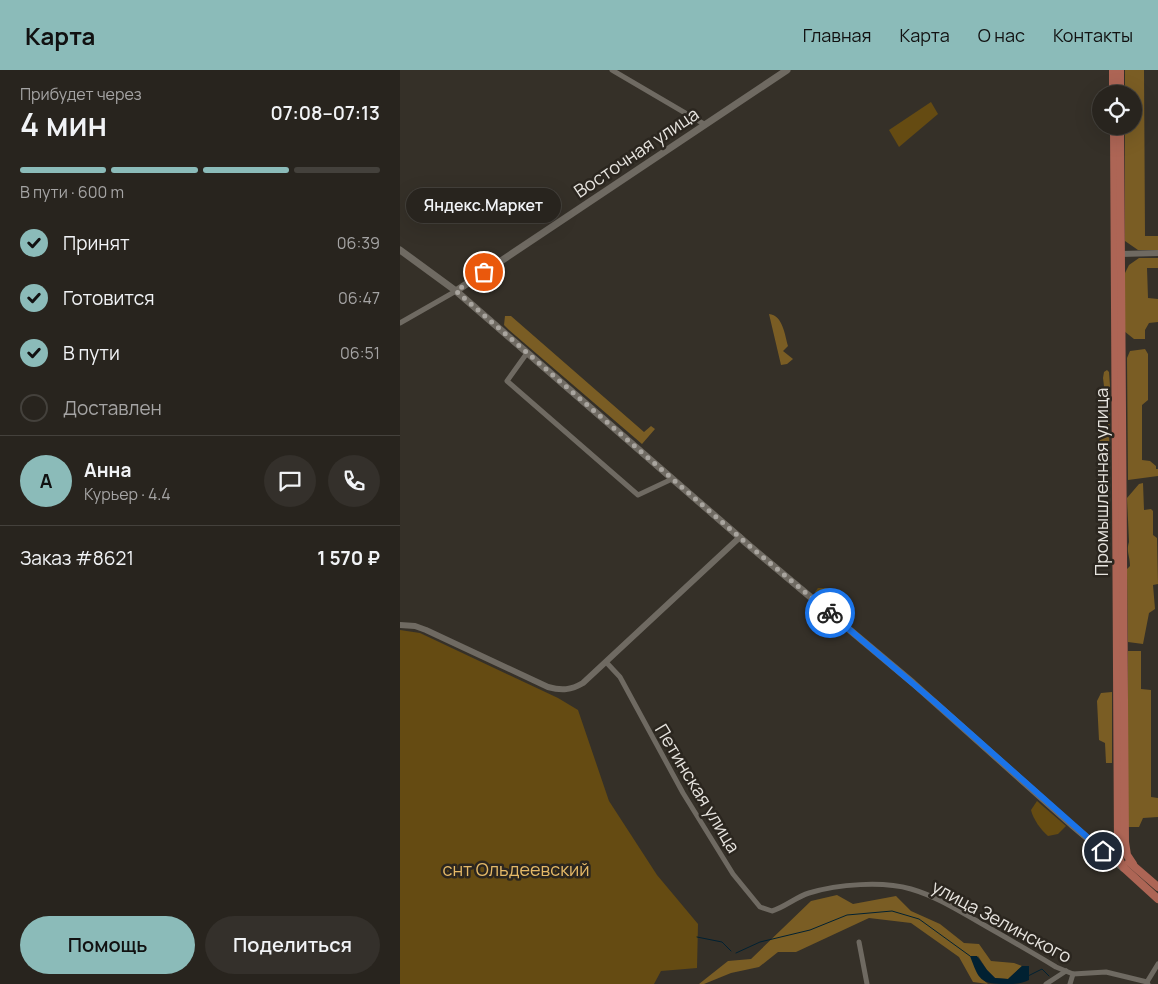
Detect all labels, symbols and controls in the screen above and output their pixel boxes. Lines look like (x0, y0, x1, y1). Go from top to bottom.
text: Карта (25, 19, 95, 52)
text: Главная (803, 23, 872, 47)
text: Карта (900, 23, 950, 47)
text: О нас (978, 23, 1025, 47)
text: Контакты (1053, 23, 1133, 47)
text: Прибудет через (20, 83, 142, 105)
map controls (1092, 85, 1142, 135)
button: locate (1092, 85, 1142, 135)
text: 07:08–07:13 (270, 100, 380, 126)
street label: Восточная улица (569, 101, 703, 203)
text: 4 мин (20, 102, 107, 146)
text: В пути · 600 m (20, 181, 124, 203)
callout: Яндекс.Маркет (407, 187, 562, 222)
text: Яндекс.Маркет (424, 194, 543, 216)
icon: check (20, 229, 48, 257)
text: Принят (63, 230, 130, 256)
text: 06:39 (337, 232, 380, 254)
pin (463, 251, 505, 293)
icon: bag (470, 258, 498, 286)
icon: check (20, 284, 48, 312)
text: Готовится (63, 285, 155, 311)
text: 06:47 (338, 287, 380, 309)
icon: check (20, 339, 48, 367)
text: В пути (63, 340, 120, 366)
text: 06:51 (340, 342, 380, 364)
street label: Промышленная улица (1089, 388, 1113, 576)
text: Доставлен (63, 395, 162, 421)
button: chat (264, 455, 316, 507)
button: phone (328, 455, 380, 507)
text: Анна (84, 457, 131, 483)
text: А (40, 468, 52, 494)
text: Курьер · 4.4 (84, 483, 171, 505)
text: Заказ #8621 (20, 545, 134, 571)
text: 1 570 ₽ (317, 545, 380, 571)
courier (805, 588, 855, 638)
icon: bike (816, 599, 844, 627)
street label: Петинская улица (650, 719, 746, 857)
pin (1082, 830, 1124, 872)
icon: home (1089, 837, 1117, 865)
park label: снт Ольдеевский (442, 857, 590, 881)
street label: улица Зелинского (928, 874, 1076, 968)
button: Помощь (20, 916, 195, 974)
button: Поделиться (205, 916, 380, 974)

